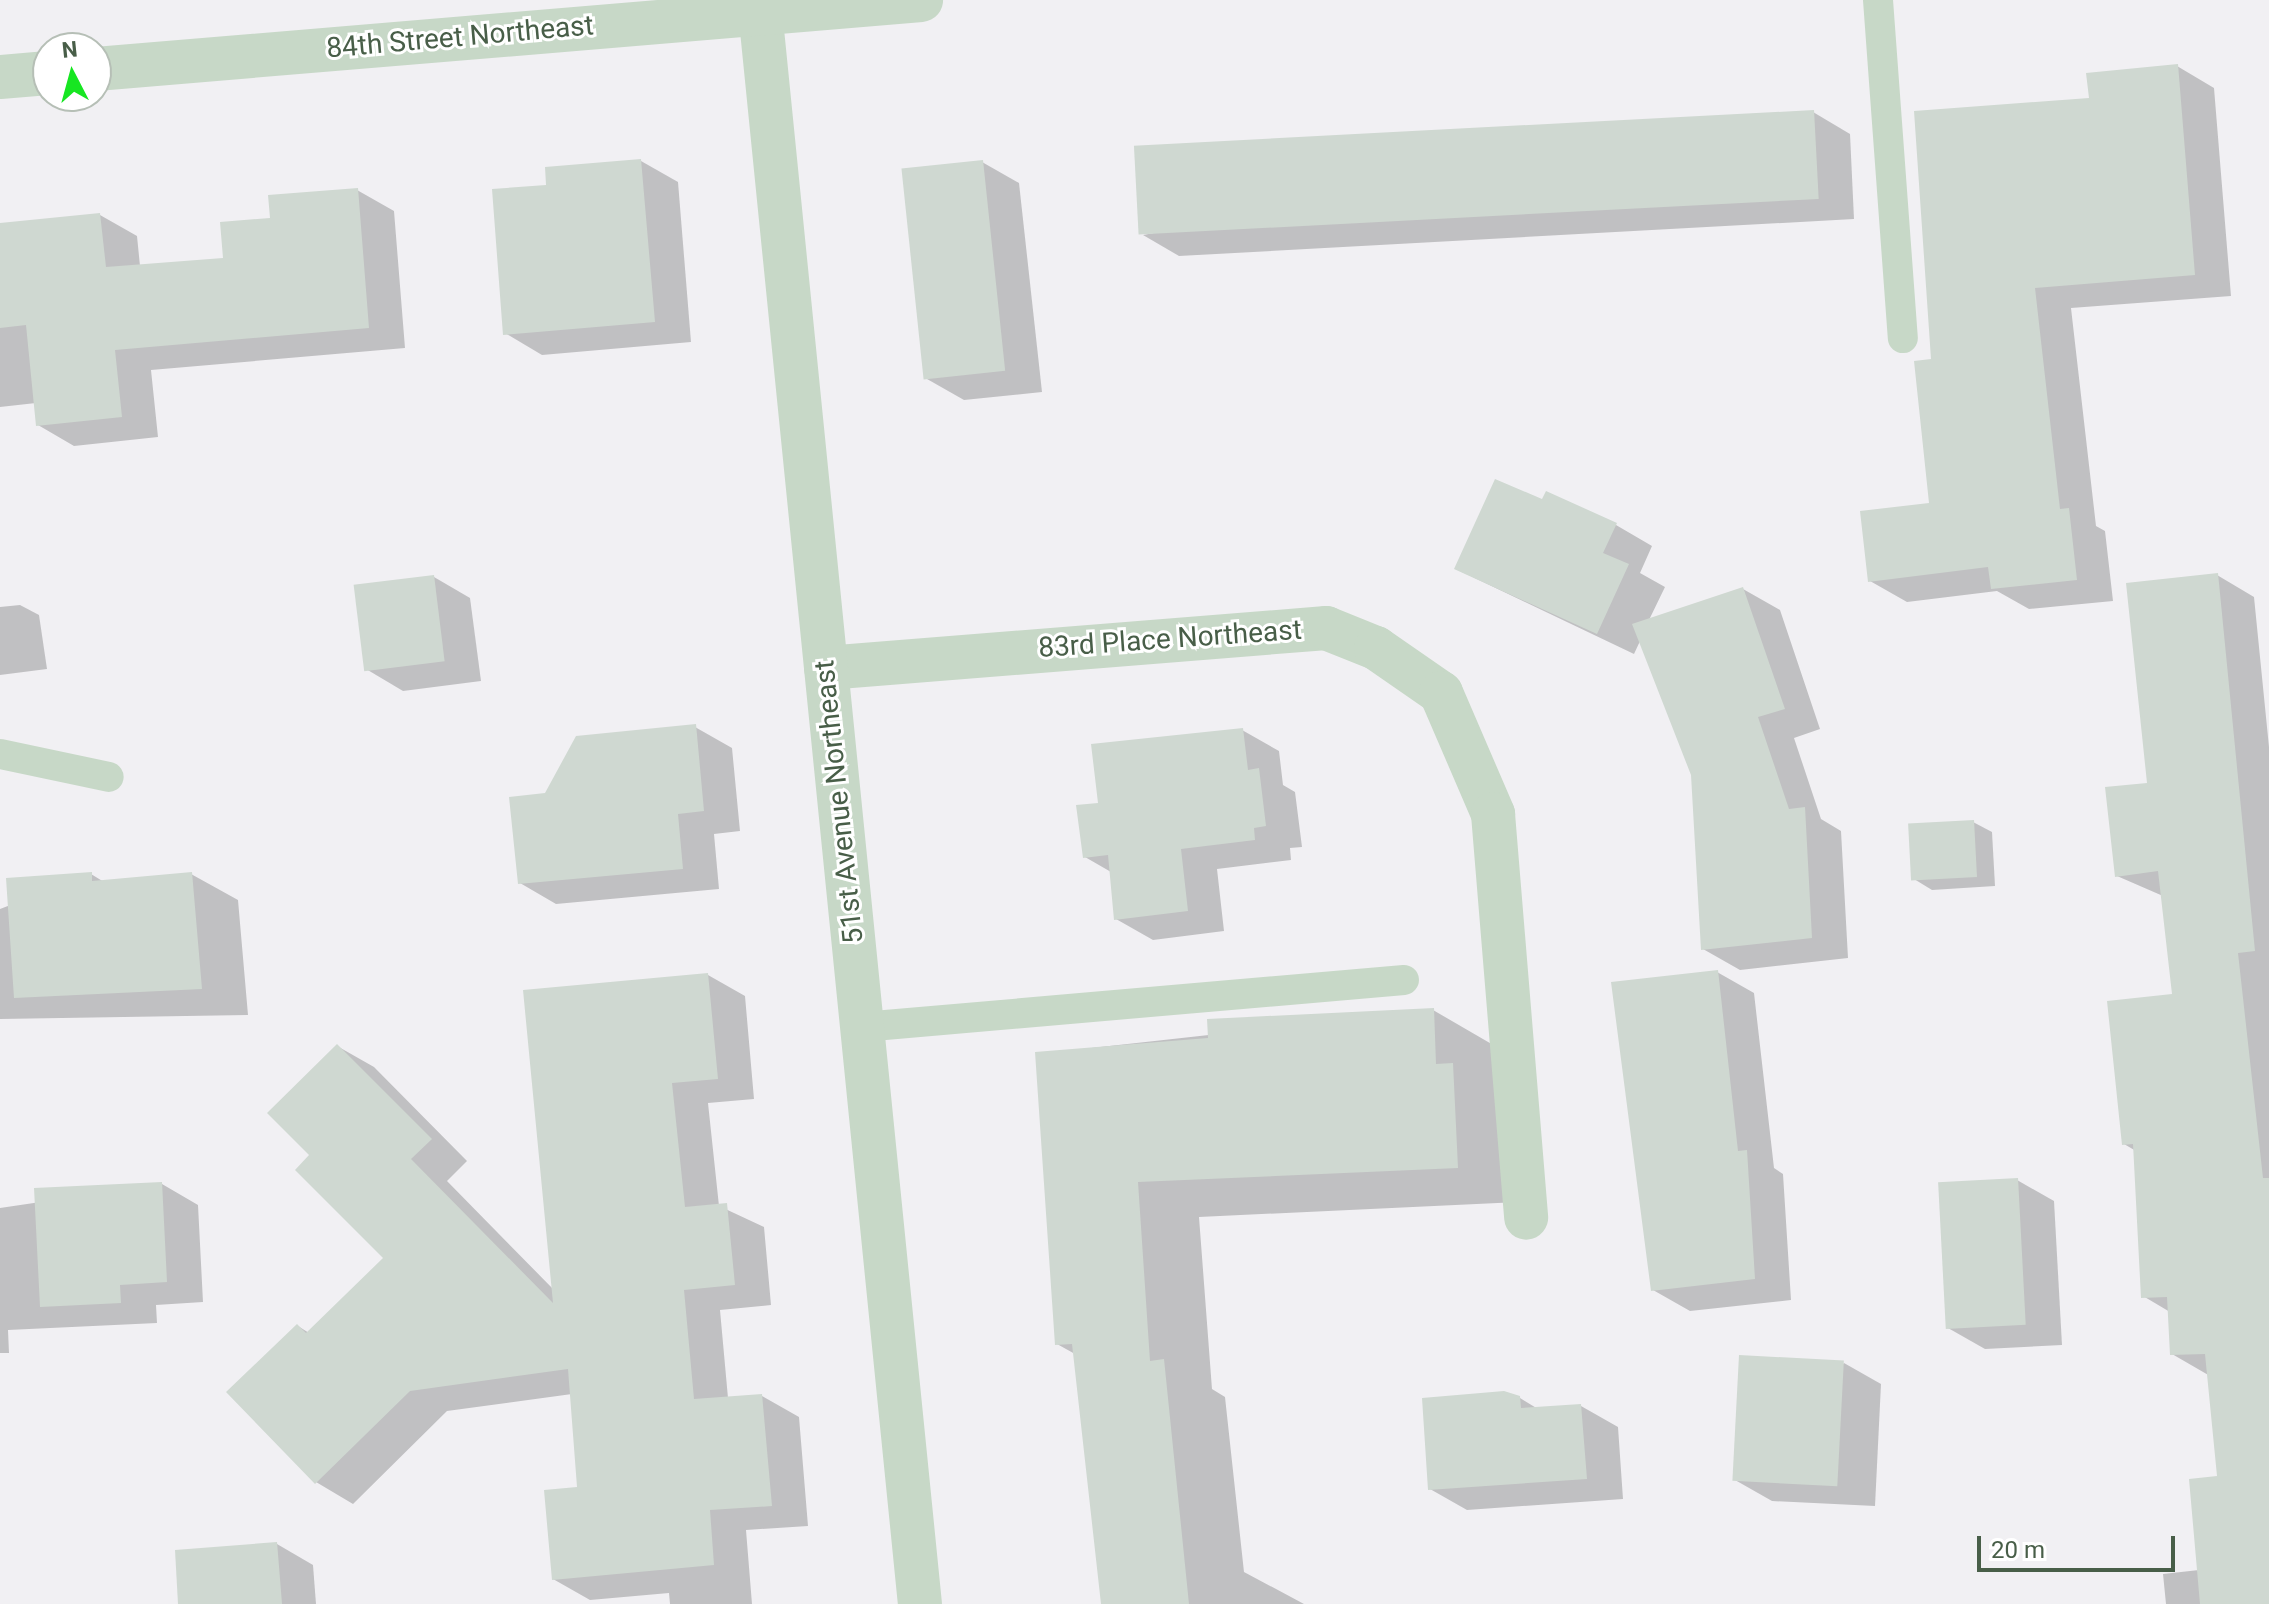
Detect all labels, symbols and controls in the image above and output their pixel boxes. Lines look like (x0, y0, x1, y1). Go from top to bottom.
street label: 84th Street Northeast (325, 9, 595, 65)
north arrow (32, 32, 112, 112)
text: N (61, 36, 79, 63)
street label: 83rd Place Northeast (1037, 613, 1303, 665)
street label: 51st Avenue Northeast (807, 659, 871, 945)
scale bar (1981, 1520, 2179, 1570)
text: 20 m (1991, 1536, 2045, 1564)

